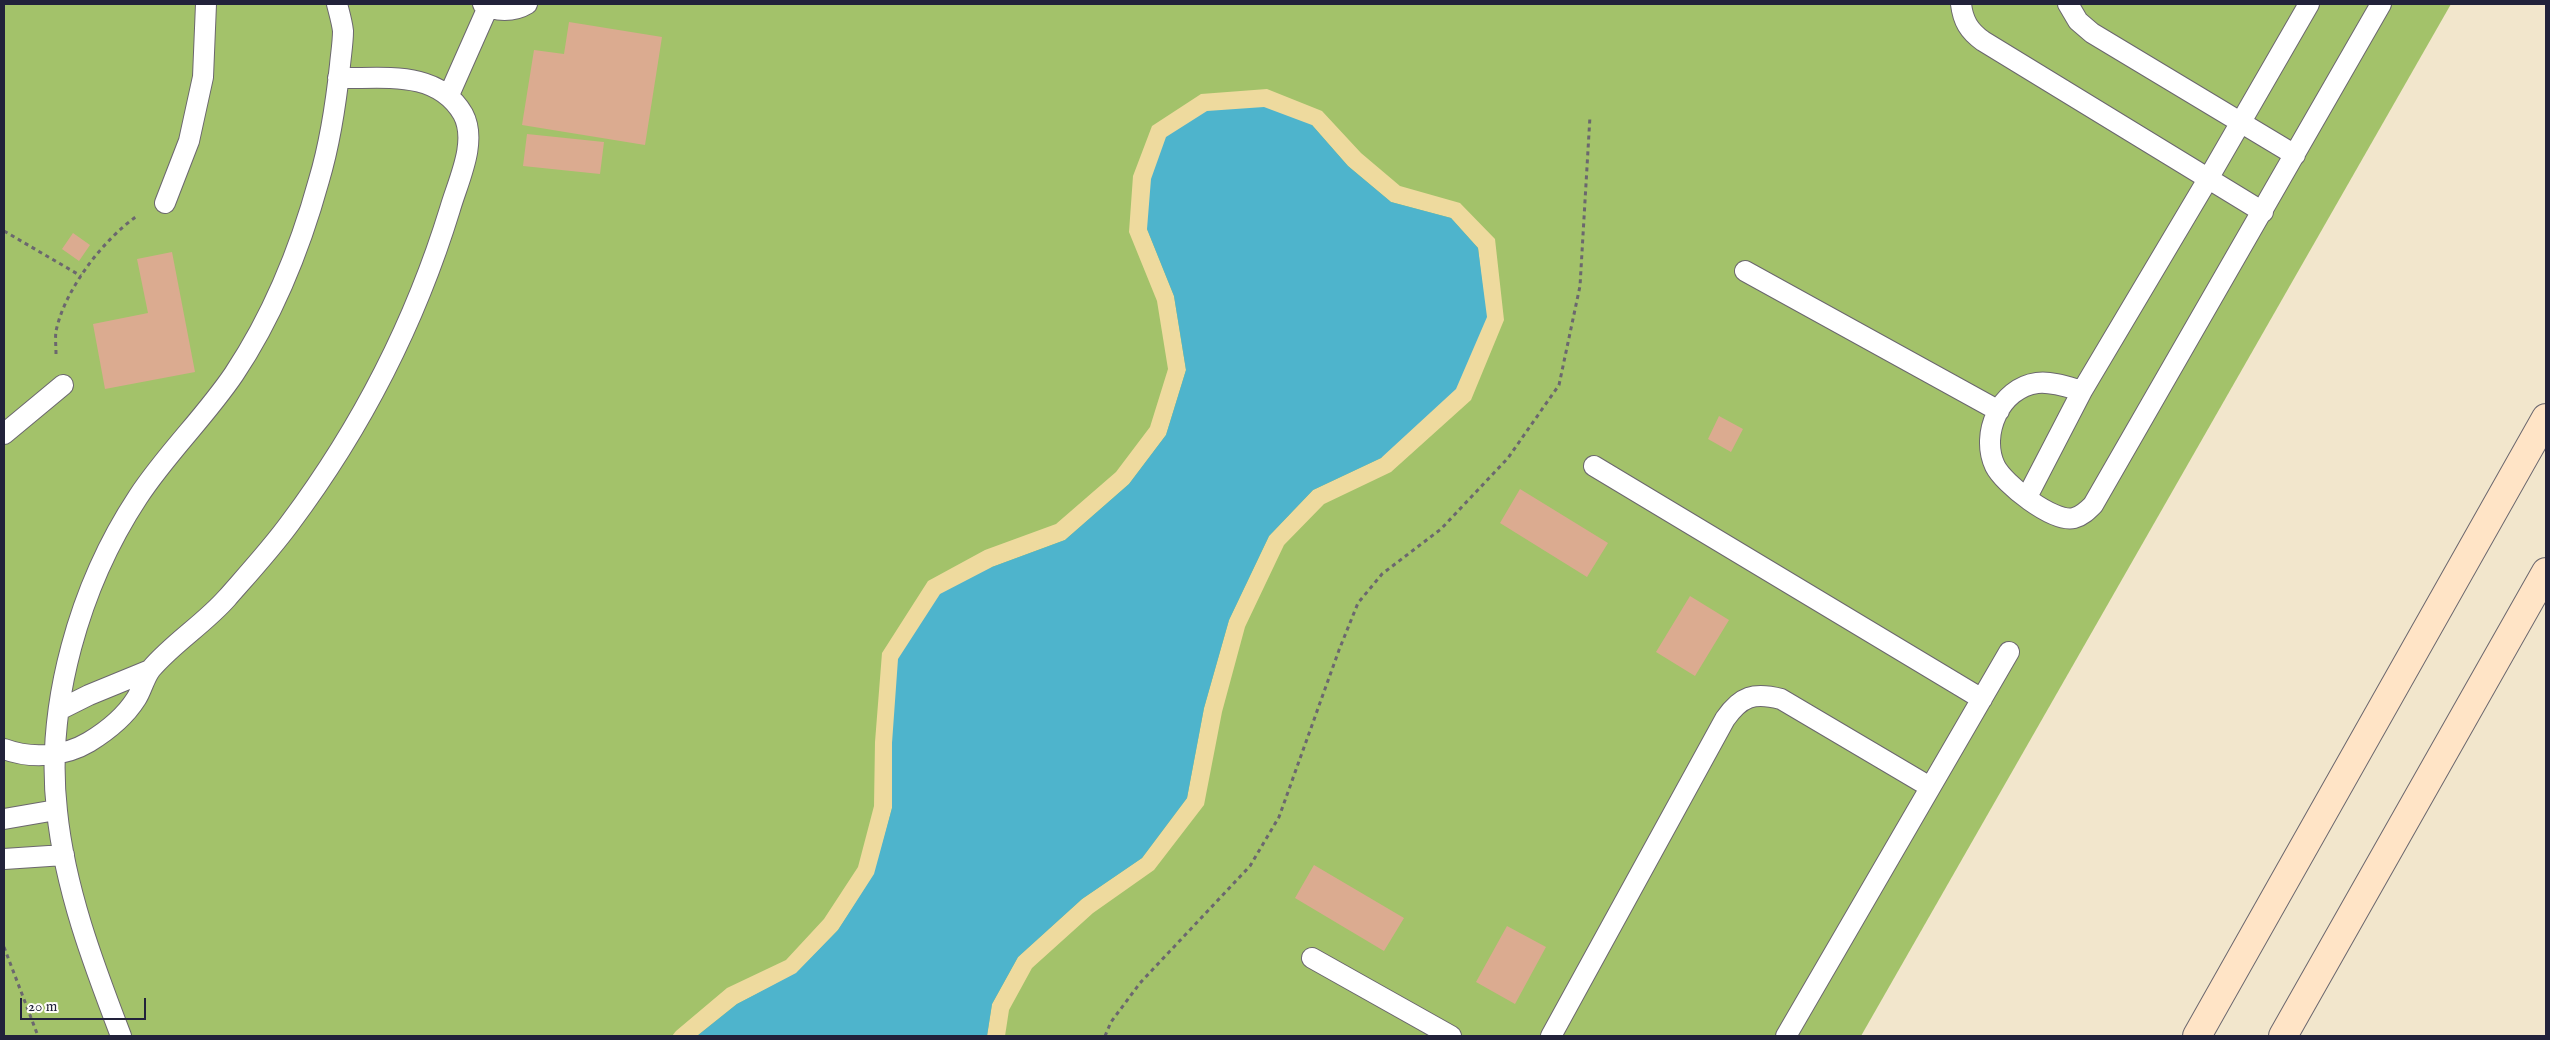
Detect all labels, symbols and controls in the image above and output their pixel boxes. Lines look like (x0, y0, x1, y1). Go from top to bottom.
scale bar (22, 988, 149, 1020)
text: 20 m (28, 997, 57, 1016)

